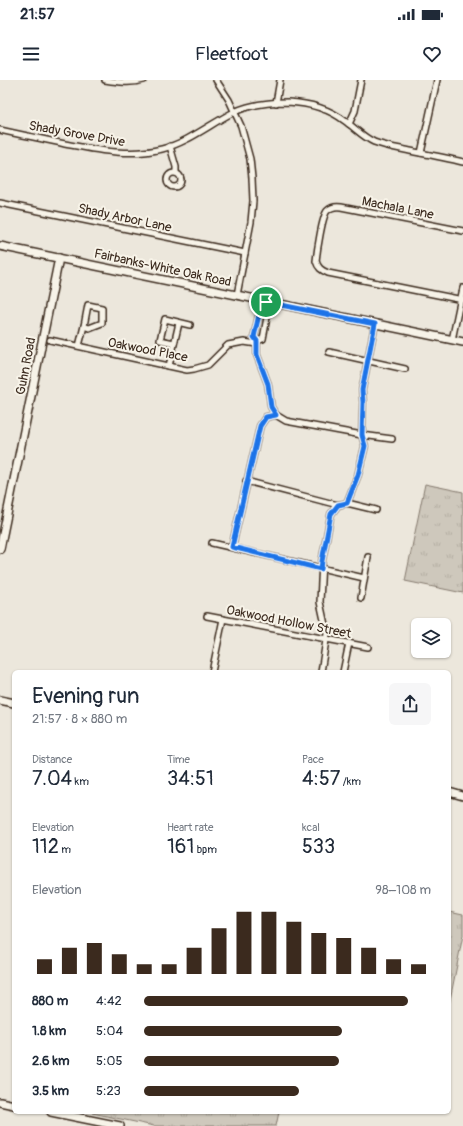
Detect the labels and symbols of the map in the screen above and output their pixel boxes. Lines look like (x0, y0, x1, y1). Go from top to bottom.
street label: Shady Grove Drive (28, 118, 127, 150)
street label: Machala Lane (361, 193, 436, 223)
street label: Shady Arbor Lane (77, 200, 174, 236)
street label: Fairbanks-White Oak Road (93, 246, 233, 290)
pin (249, 285, 283, 319)
street label: Oakwood Place (107, 334, 190, 366)
street label: Guhn Road (13, 336, 39, 396)
street label: Oakwood Hollow Street (225, 602, 353, 642)

